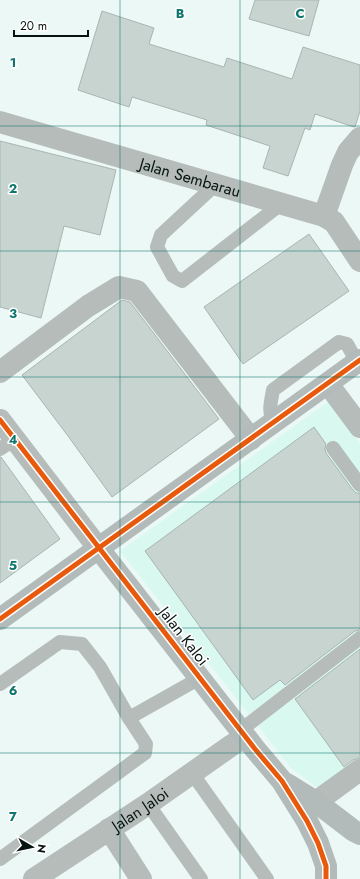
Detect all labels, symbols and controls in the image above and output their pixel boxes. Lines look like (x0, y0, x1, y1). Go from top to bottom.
text: B (176, 4, 185, 23)
text: C (295, 4, 305, 23)
scale bar (14, 12, 88, 38)
text: 20 m (20, 17, 47, 35)
text: 1 (10, 53, 16, 72)
street label: Jalan Sembarau (135, 151, 243, 203)
text: 2 (9, 179, 17, 198)
text: 3 (9, 304, 17, 323)
text: 4 (8, 430, 18, 449)
text: 5 (9, 556, 17, 575)
street label: Jalan Kaloi (152, 600, 214, 670)
text: 6 (9, 681, 18, 700)
street label: Jalan Jaloi (105, 782, 173, 838)
text: 7 (9, 807, 17, 826)
north arrow (12, 827, 52, 867)
text: N (33, 843, 50, 854)

